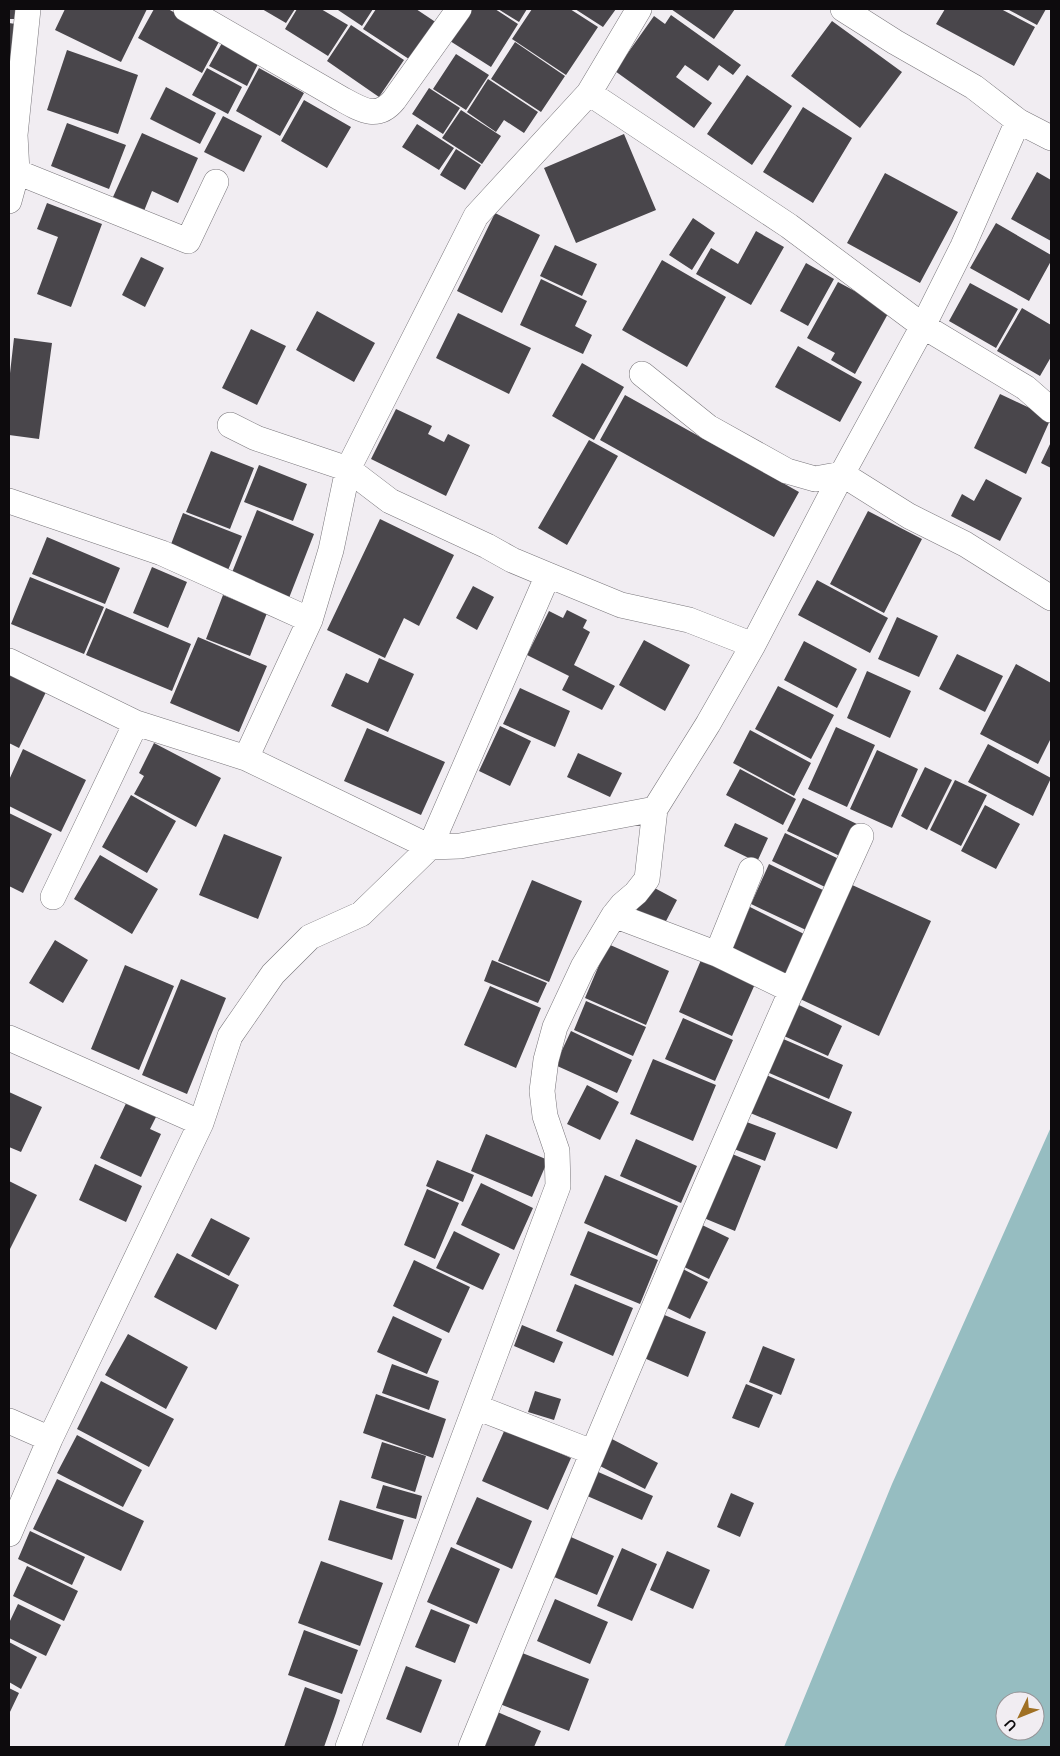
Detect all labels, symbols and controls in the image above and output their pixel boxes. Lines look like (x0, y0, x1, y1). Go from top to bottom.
north arrow (995, 1691, 1045, 1741)
text: U (1000, 1716, 1020, 1735)

